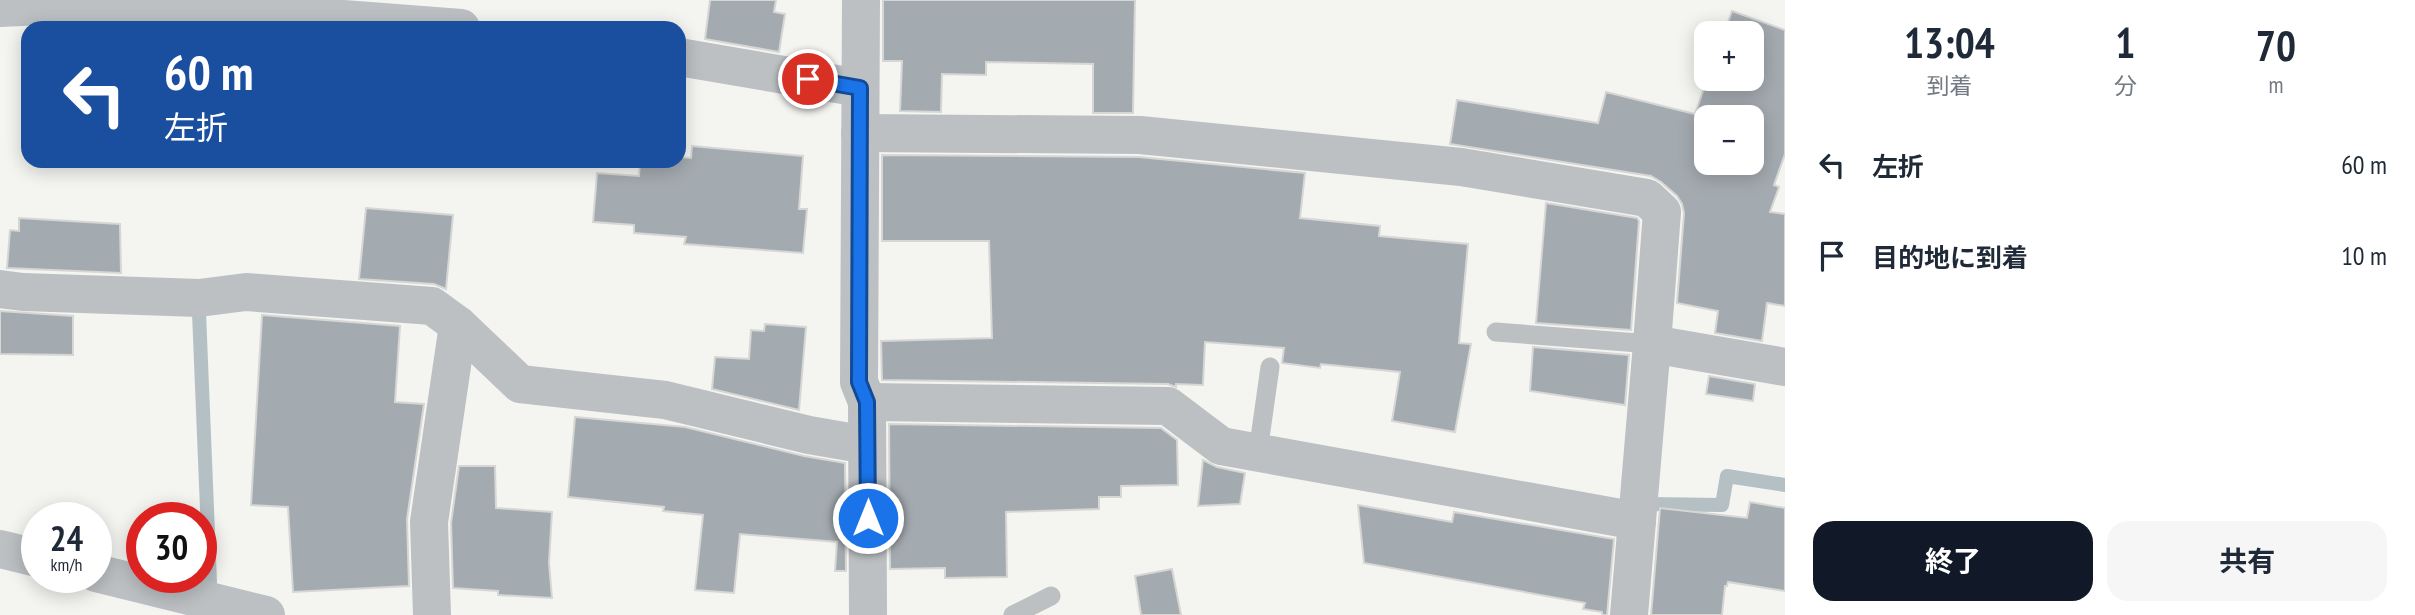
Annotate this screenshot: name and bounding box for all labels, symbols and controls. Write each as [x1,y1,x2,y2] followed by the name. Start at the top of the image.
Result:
[1904,15,1995,70] text: 13:04
[2115,15,2135,70] text: 1
[2256,18,2296,73] text: 70
[1694,21,1764,175] map controls
[1694,21,1764,91] button: +
[164,40,253,104] text: 60 m
[49,49,140,140] icon: left
[778,49,838,109] pin
[789,60,827,98] icon: arrive
[2268,70,2283,99] text: m
[1926,71,1972,100] text: 到着
[2114,71,2137,100] text: 分
[1694,105,1764,175] button: −
[164,106,228,148] text: 左折
[1813,146,1851,184] icon: left
[2341,148,2387,181] text: 60 m
[1872,150,1924,183] text: 左折
[1813,237,1851,275] icon: arrive
[2341,239,2387,272] text: 10 m
[1872,241,2028,274] text: 目的地に到着
[831,481,905,555] position arrow
[126,502,217,593] speed limit sign: 30
[50,515,83,561] text: 24
[1813,521,2093,601] button: 終了
[2107,521,2387,601] button: 共有
[51,553,82,576] text: km/h

